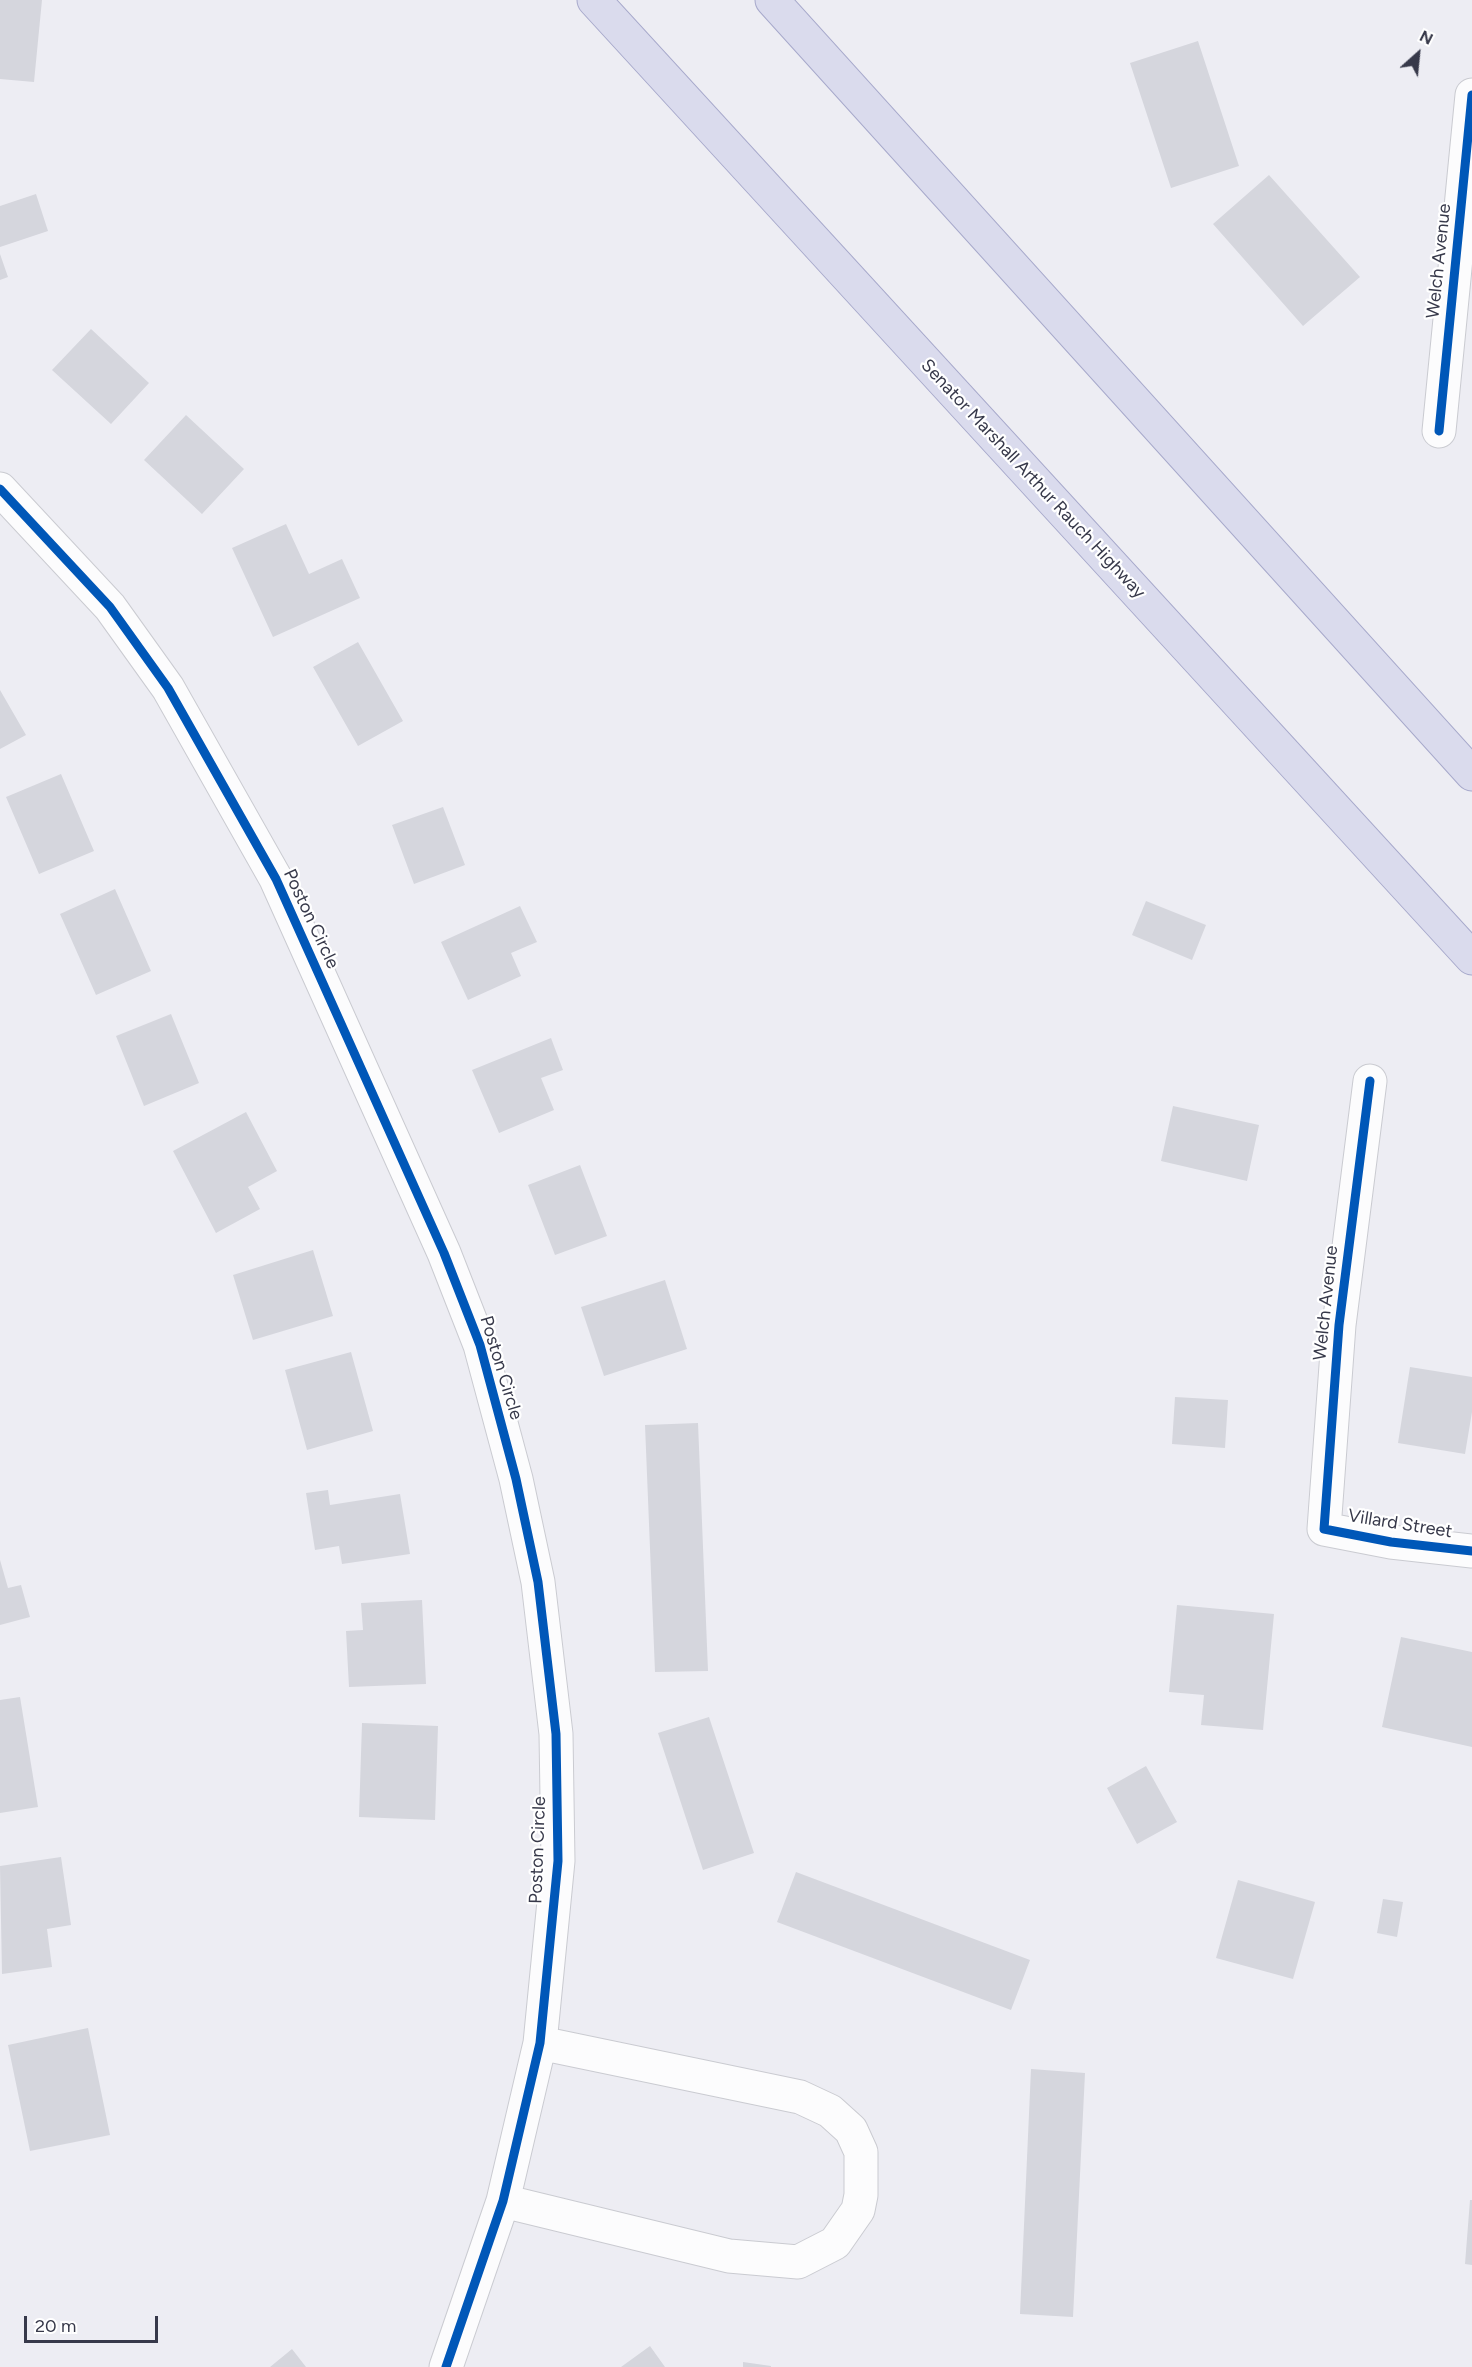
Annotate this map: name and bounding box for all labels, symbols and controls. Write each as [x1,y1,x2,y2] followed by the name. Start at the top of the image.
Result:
[1388,24,1448,84] north arrow
[1417,26,1436,49] text: N
[1422,202,1456,320] street label: Welch Avenue
[916,355,1150,603] street label: Senator Marshall Arthur Rauch Highway
[278,866,344,972] street label: Poston Circle
[1309,1244,1343,1362] street label: Welch Avenue
[475,1313,527,1423] street label: Poston Circle
[1346,1505,1454,1543] street label: Villard Street
[525,1796,551,1904] street label: Poston Circle
[27,2304,160,2342] scale bar
[35,2315,76,2337] text: 20 m

